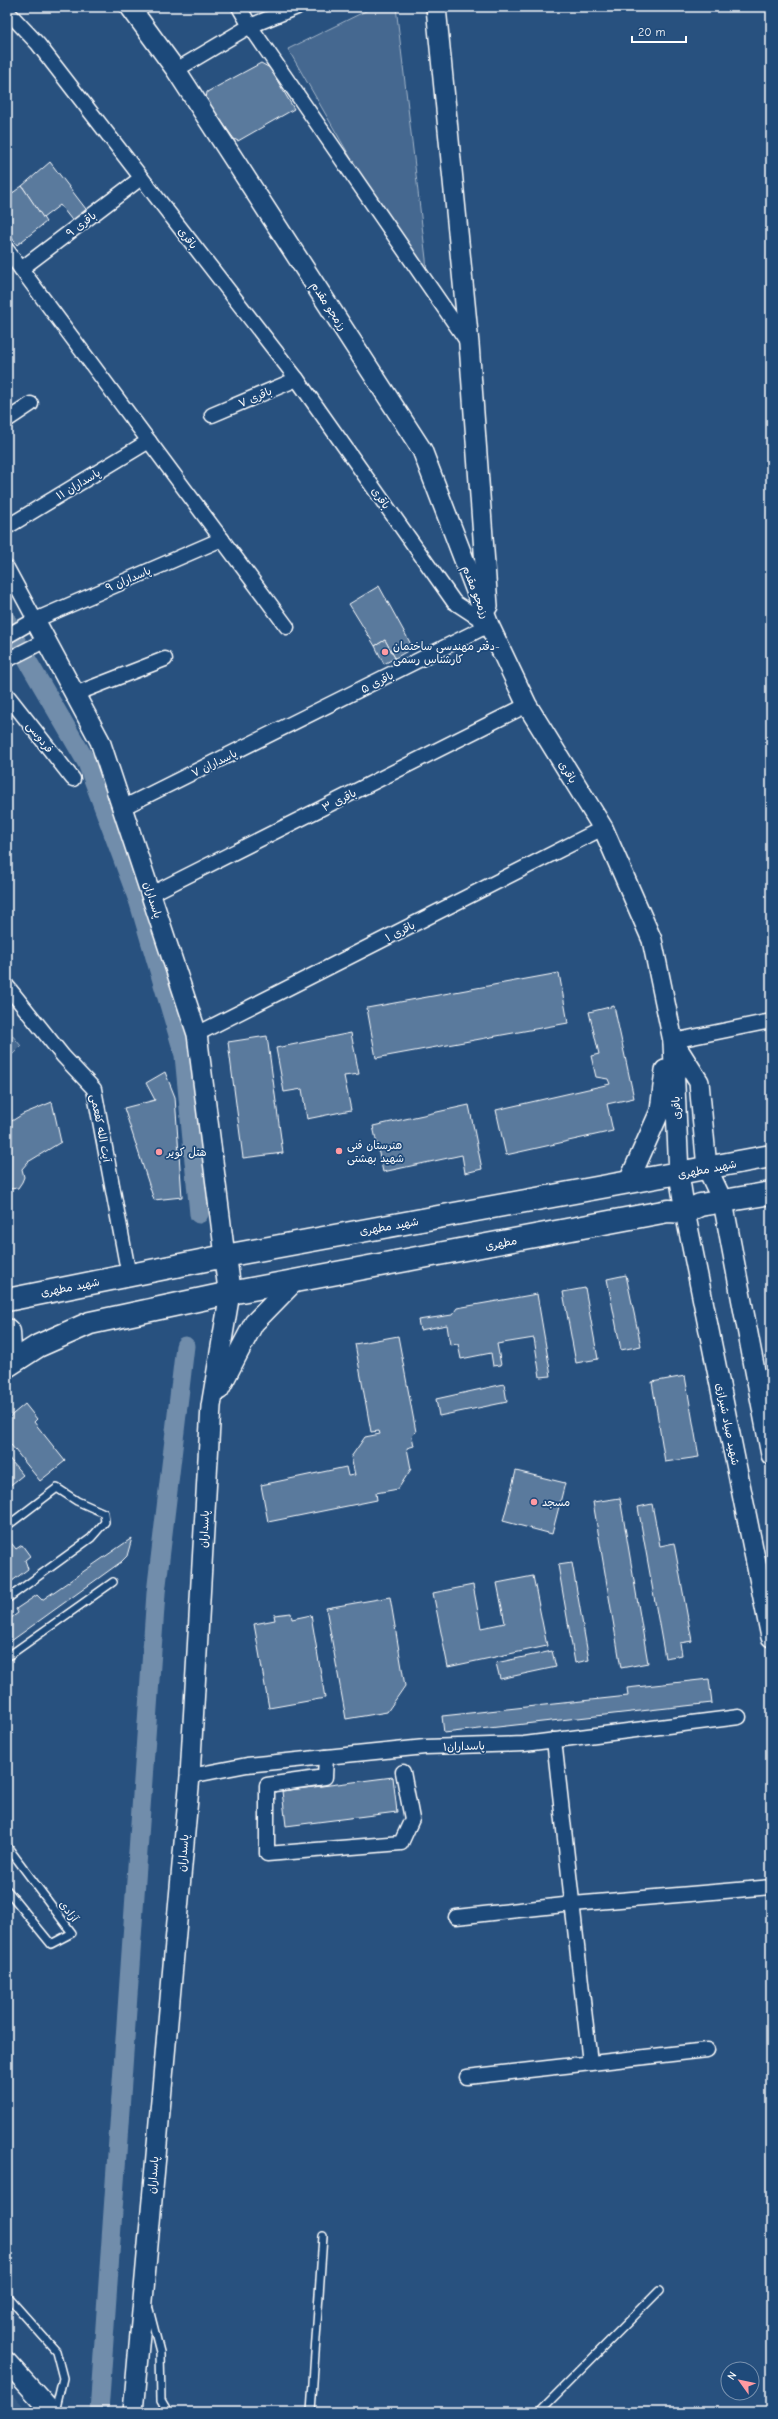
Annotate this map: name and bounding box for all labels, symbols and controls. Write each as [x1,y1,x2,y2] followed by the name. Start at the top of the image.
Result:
[632,18,686,44] scale bar
[638,25,666,39] text: 20 m
[64,209,99,241] street label: باقری ۹
[174,225,200,252] street label: باقری
[306,279,349,334] street label: رزمجو مقدم
[236,385,274,411] street label: باقری ۷
[54,466,103,503] street label: پاسداران ۱۱
[368,485,393,512] street label: باقری
[103,564,153,595] street label: پاسداران ۹
[458,564,492,621] street label: رزمجو مقدم
[393,640,500,667] place label: دفتر مهندسی ساختمان- کارشناس رسمی
[380,647,390,657] marker: دفتر مهندسی ساختمان- کارشناس رسمی
[359,669,396,697] street label: باقری ۵
[23,719,56,756] street label: فردوسی
[189,747,239,780] street label: پاسداران ۷
[555,759,579,786] street label: باقری
[320,786,359,815] street label: باقری ۳
[141,880,165,920] street label: پاسداران
[383,919,418,945] street label: باقری ۱
[87,1093,114,1165] street label: آیت الله کفعمی
[669,1096,685,1120] street label: باقری
[347,1139,404,1166] place label: هنرستان فنی شهید بهشتی
[166,1146,207,1160] place label: هتل کویر
[334,1146,344,1156] marker: هنرستان فنی شهید بهشتی
[154,1147,164,1157] marker: هتل کویر
[677,1157,738,1182] street label: شهید مطهری
[359,1215,420,1238] street label: شهید مطهری
[484,1234,518,1253] street label: مطهری
[40,1275,101,1300] street label: شهید مطهری
[713,1382,742,1466] street label: شهید صیاد شیرازی
[542,1496,570,1509] place label: مسجد
[529,1497,539,1507] marker: مسجد
[197,1510,212,1548] street label: پاسداران
[443,1739,485,1754] street label: پاسداران۱
[175,1834,192,1872] street label: پاسداران
[56,1898,82,1926] street label: آزادی
[145,2156,162,2194] street label: پاسداران
[720,2361,760,2401] north arrow
[725,2369,739,2382] text: N

